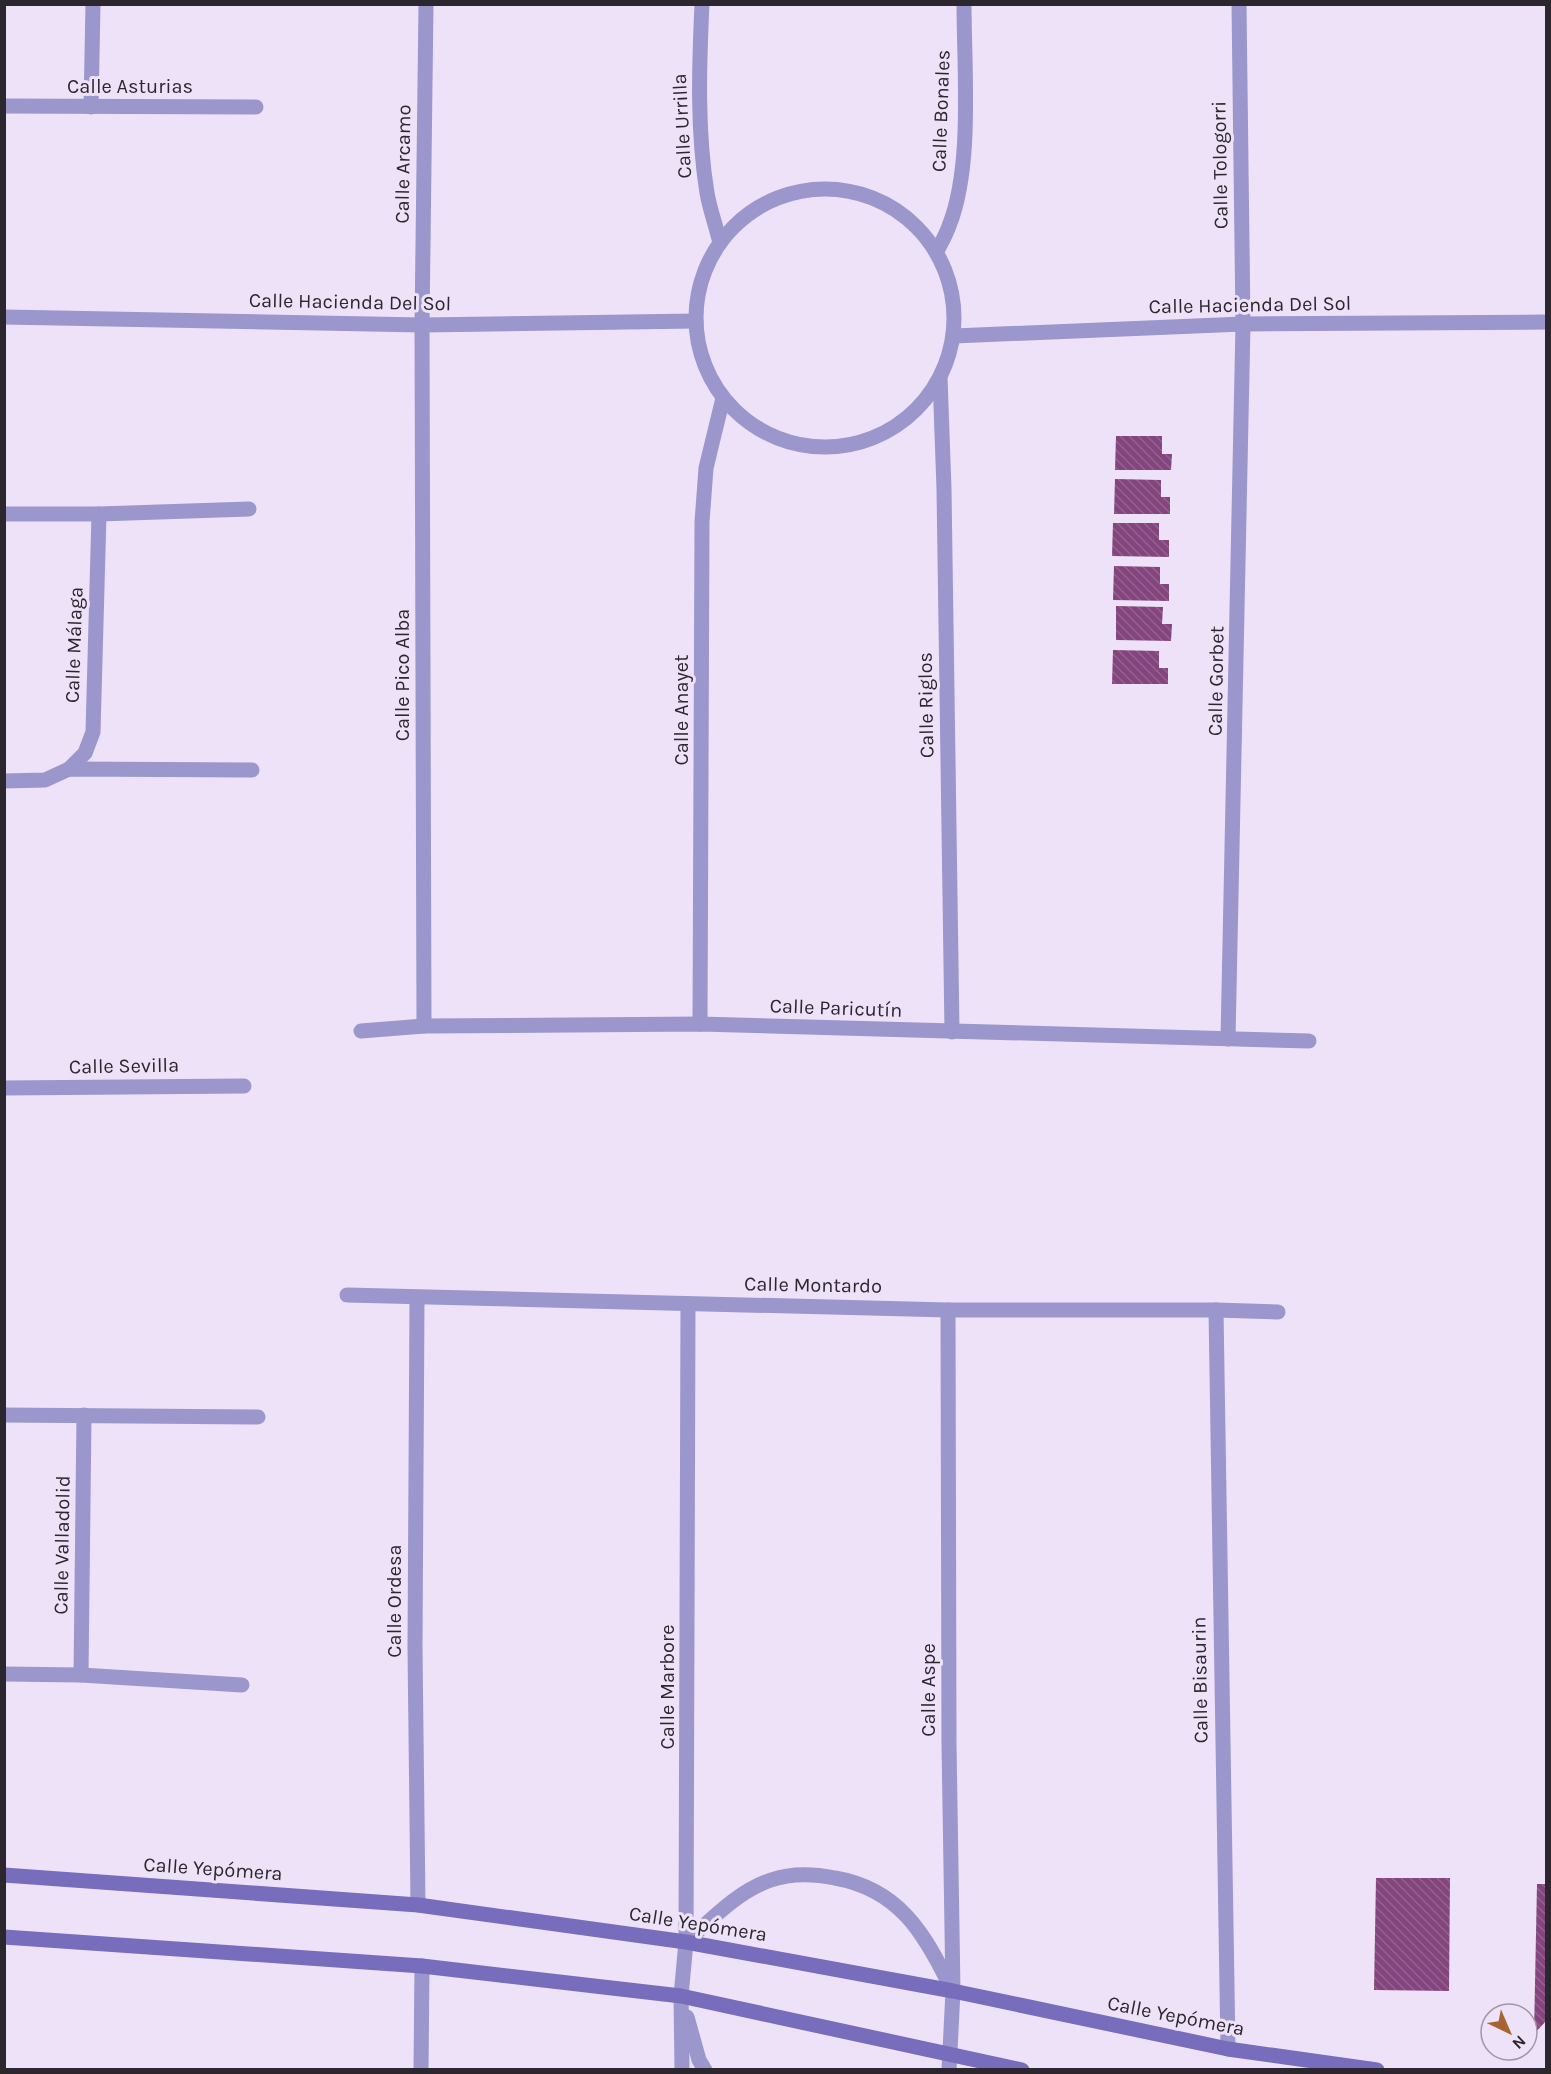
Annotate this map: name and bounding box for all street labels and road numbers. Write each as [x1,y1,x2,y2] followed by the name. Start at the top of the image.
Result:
[927,49,955,173] street label: Calle Bonales
[668,73,696,179] street label: Calle Urrilla
[67,75,193,98] street label: Calle Asturias
[1207,101,1233,229] street label: Calle Tologorri
[390,104,416,224] street label: Calle Arcamo
[249,289,451,315] street label: Calle Hacienda Del Sol
[1149,292,1351,318] street label: Calle Hacienda Del Sol
[60,586,88,704] street label: Calle Málaga
[391,609,414,741] street label: Calle Pico Alba
[1204,625,1228,736] street label: Calle Gorbet
[914,652,938,758] street label: Calle Riglos
[670,654,693,766] street label: Calle Anayet
[769,994,903,1022] street label: Calle Paricutín
[69,1054,179,1078] street label: Calle Sevilla
[744,1272,882,1298] street label: Calle Montardo
[49,1475,75,1615] street label: Calle Valladolid
[383,1544,406,1658] street label: Calle Ordesa
[1187,1616,1213,1744] street label: Calle Bisaurin
[656,1625,679,1749] street label: Calle Marbore
[917,1643,940,1737] street label: Calle Aspe
[143,1853,283,1885] street label: Calle Yepómera
[627,1902,769,1946] street label: Calle Yepómera
[1105,1991,1247,2041] street label: Calle Yepómera

